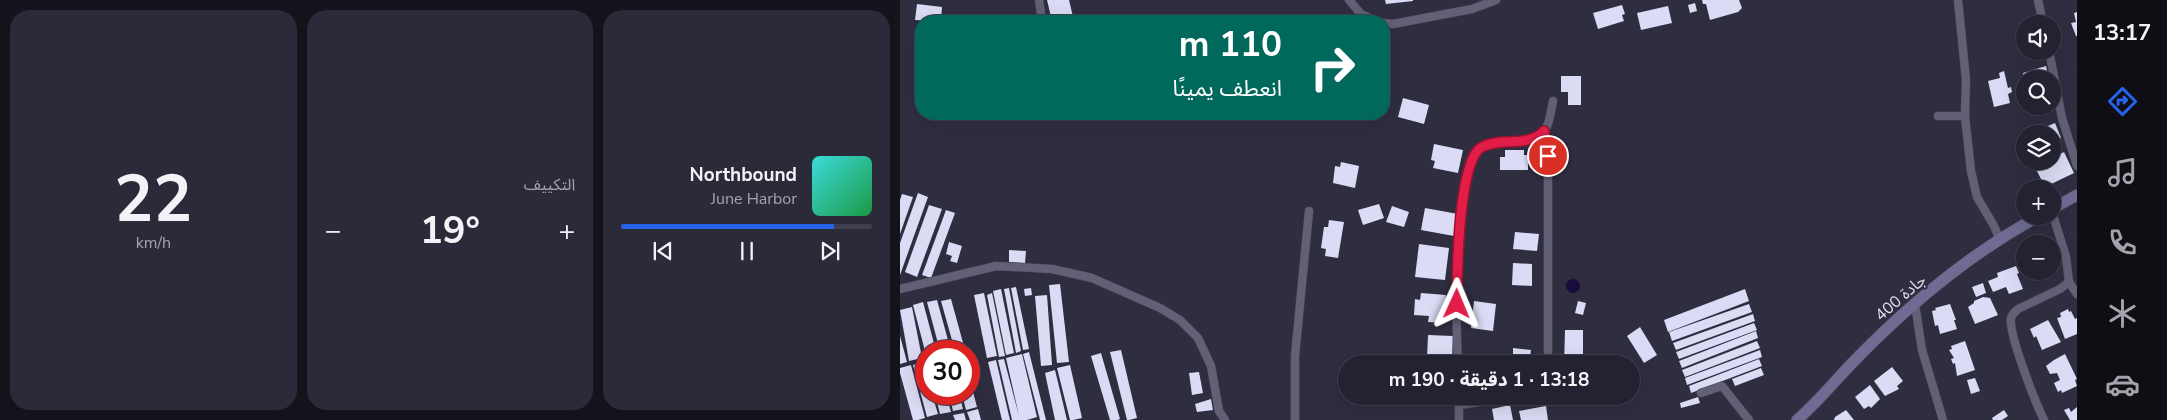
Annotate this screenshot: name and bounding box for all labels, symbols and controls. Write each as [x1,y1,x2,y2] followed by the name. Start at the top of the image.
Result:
[2016,15,2061,280] map controls
[2016,15,2061,60] button: sound
[2093,18,2151,48] text: 13:17
[1179,21,1282,68] text: 110 m
[1300,35,1365,100] icon: right
[2016,70,2061,115] button: search
[1173,74,1282,104] text: انعطف يمينًا
[2105,84,2140,119] icon: directions
[2016,125,2061,170] button: layers
[1527,135,1569,177] pin
[1534,142,1562,170] icon: arrive
[114,155,192,244] text: 22
[2105,155,2140,190] icon: music
[690,162,797,188] text: Northbound
[524,174,575,196] text: التكييف
[2016,180,2061,225] button: +
[711,188,797,210] text: June Harbor
[420,205,480,256] text: 19°
[325,212,341,250] text: −
[559,212,575,250] text: +
[2105,225,2140,260] icon: phone
[136,232,171,254] text: km/h
[2016,235,2061,280] button: −
[649,237,677,265] icon: previous
[733,237,761,265] icon: pause
[816,237,844,265] icon: next
[1870,269,1931,326] street label: جادة 400
[1430,277,1482,329] position arrow
[2105,296,2140,331] icon: climate
[915,340,980,405] speed limit sign: 30
[1389,367,1589,393] text: 13:18 · 1 دقيقة · 190 m
[2105,367,2140,402] icon: car

